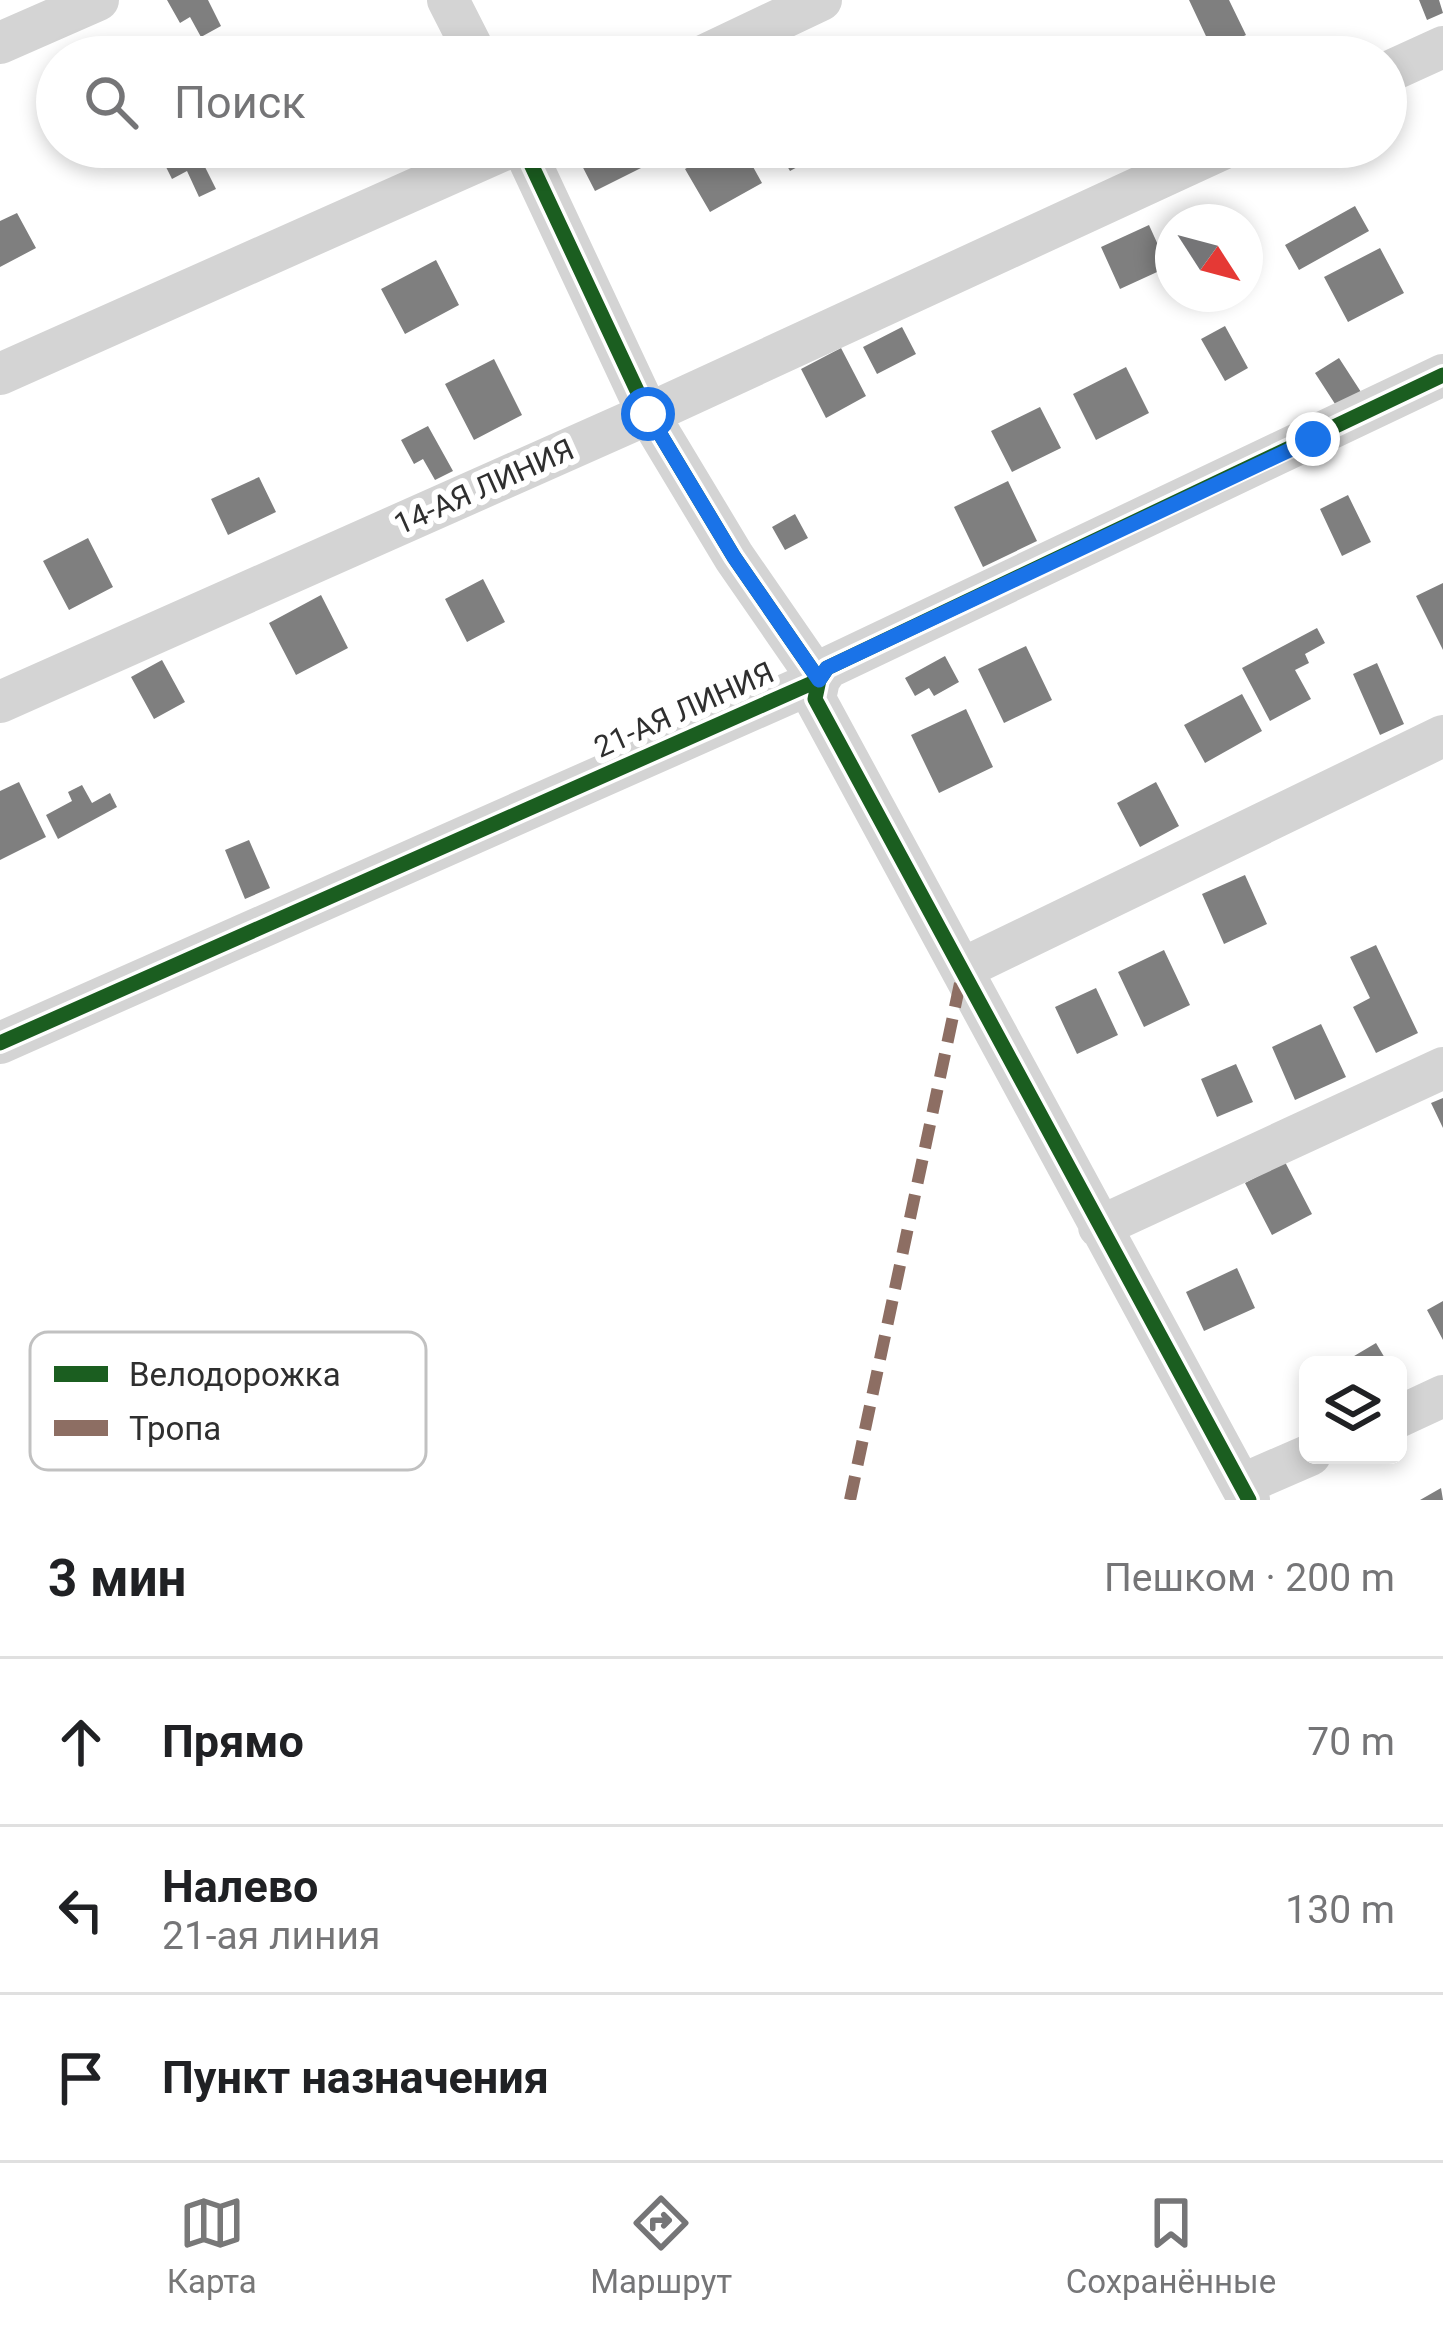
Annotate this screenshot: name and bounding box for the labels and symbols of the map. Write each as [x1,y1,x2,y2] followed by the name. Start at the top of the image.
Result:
[1155,204,1263,312] north arrow
[621,387,675,441] route start
[1286,412,1340,466] route end
[389,431,579,542] street label: 14-АЯ ЛИНИЯ
[589,654,779,765] street label: 21-АЯ ЛИНИЯ
[30,1332,426,1470] legend
[129,1355,341,1394] text: Велодорожка
[129,1409,221,1448] text: Тропа

